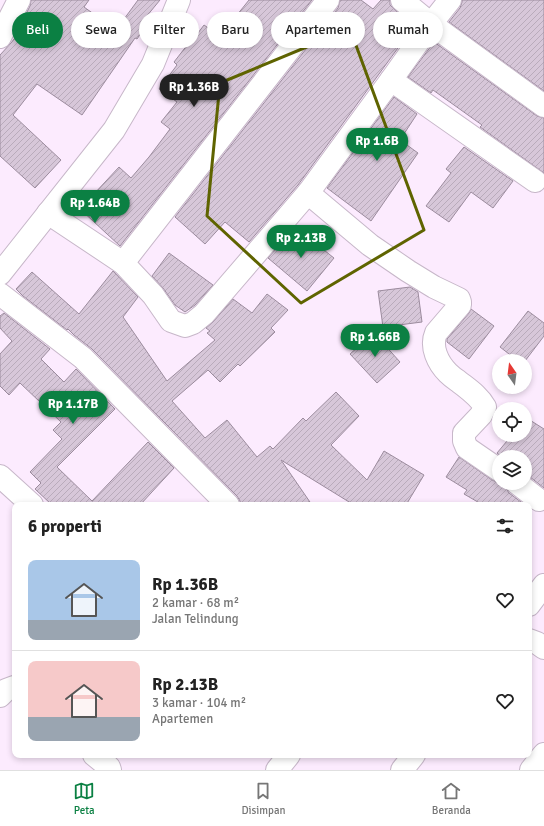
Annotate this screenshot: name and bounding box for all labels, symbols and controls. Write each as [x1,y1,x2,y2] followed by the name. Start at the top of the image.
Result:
[12,12,63,48] chip: Beli
[71,12,131,48] chip: Sewa
[139,12,199,48] chip: Filter
[207,12,263,48] chip: Baru
[271,12,365,48] chip: Apartemen
[373,12,443,48] chip: Rumah
[153,74,235,108] pin: Rp 1.36B
[169,79,219,95] text: Rp 1.36B
[340,128,414,162] pin: Rp 1.6B
[355,133,399,149] text: Rp 1.6B
[54,190,136,224] pin: Rp 1.64B
[70,195,120,211] text: Rp 1.64B
[260,225,342,259] pin: Rp 2.13B
[276,230,326,246] text: Rp 2.13B
[334,324,416,358] pin: Rp 1.66B
[350,329,400,345] text: Rp 1.66B
[492,354,532,394] north arrow
[492,354,532,490] map controls
[32,391,114,425] pin: Rp 1.17B
[48,396,98,412] text: Rp 1.17B
[492,402,532,442] button: locate
[492,450,532,490] button: layers
[494,515,516,537] icon: filters
[28,516,102,537] text: 6 properti
[152,574,218,595] text: Rp 1.36B
[60,576,108,624] icon: home
[494,589,516,611] icon: heart
[152,595,239,611] text: 2 kamar · 68 m²
[152,611,239,627] text: Jalan Telindung
[152,674,218,695] text: Rp 2.13B
[60,677,108,725] icon: home
[494,690,516,712] icon: heart
[152,695,246,711] text: 3 kamar · 104 m²
[152,711,213,727] text: Apartemen
[73,780,95,817] tab: Peta
[241,780,285,817] tab: Disimpan
[432,780,471,817] tab: Beranda

